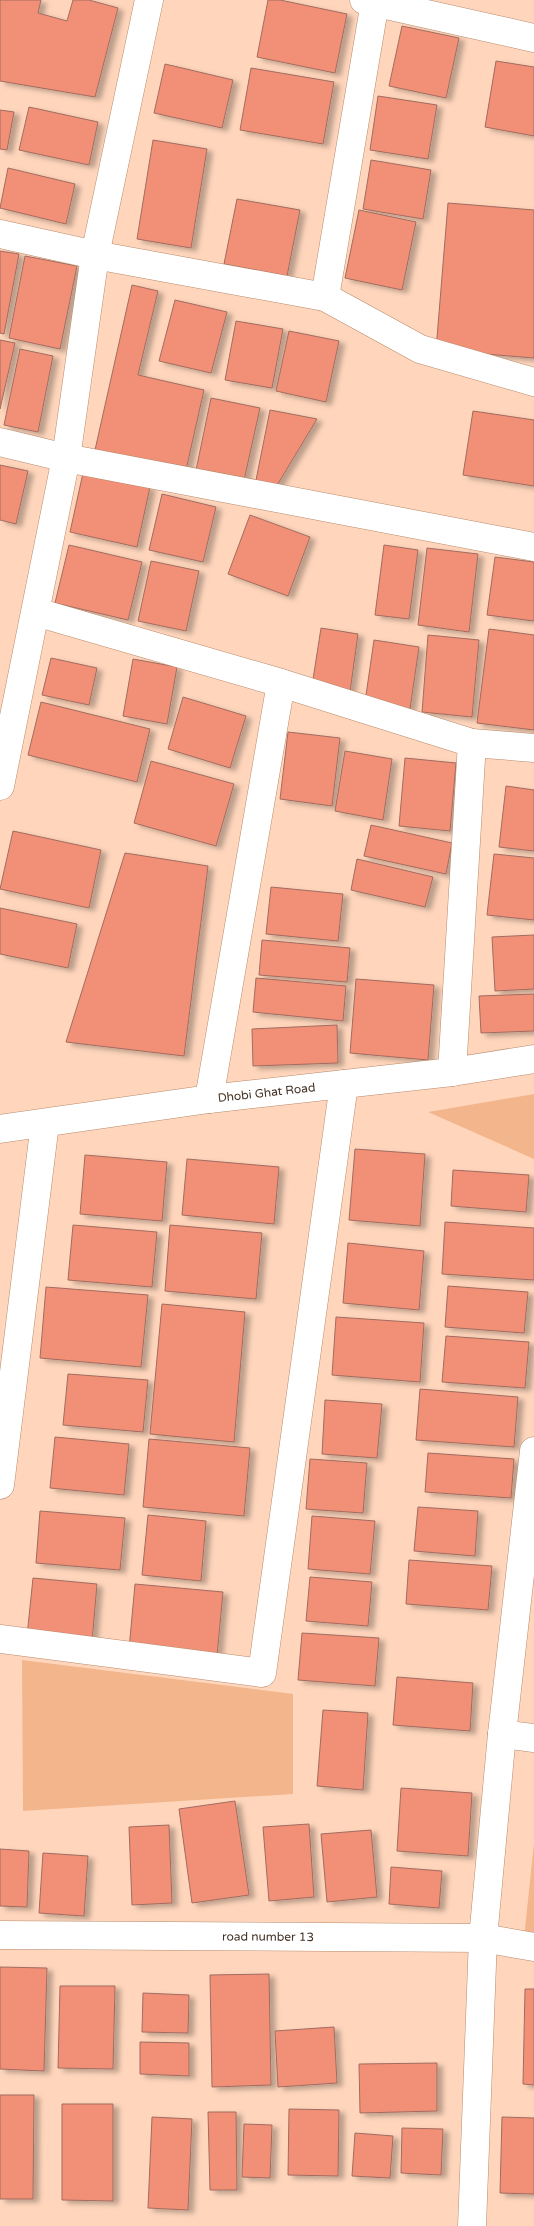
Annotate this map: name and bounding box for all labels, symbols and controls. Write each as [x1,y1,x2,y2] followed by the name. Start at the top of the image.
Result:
[217,1080,316,1105] street label: Dhobi Ghat Road
[222,1929,314,1944] street label: road number 13

